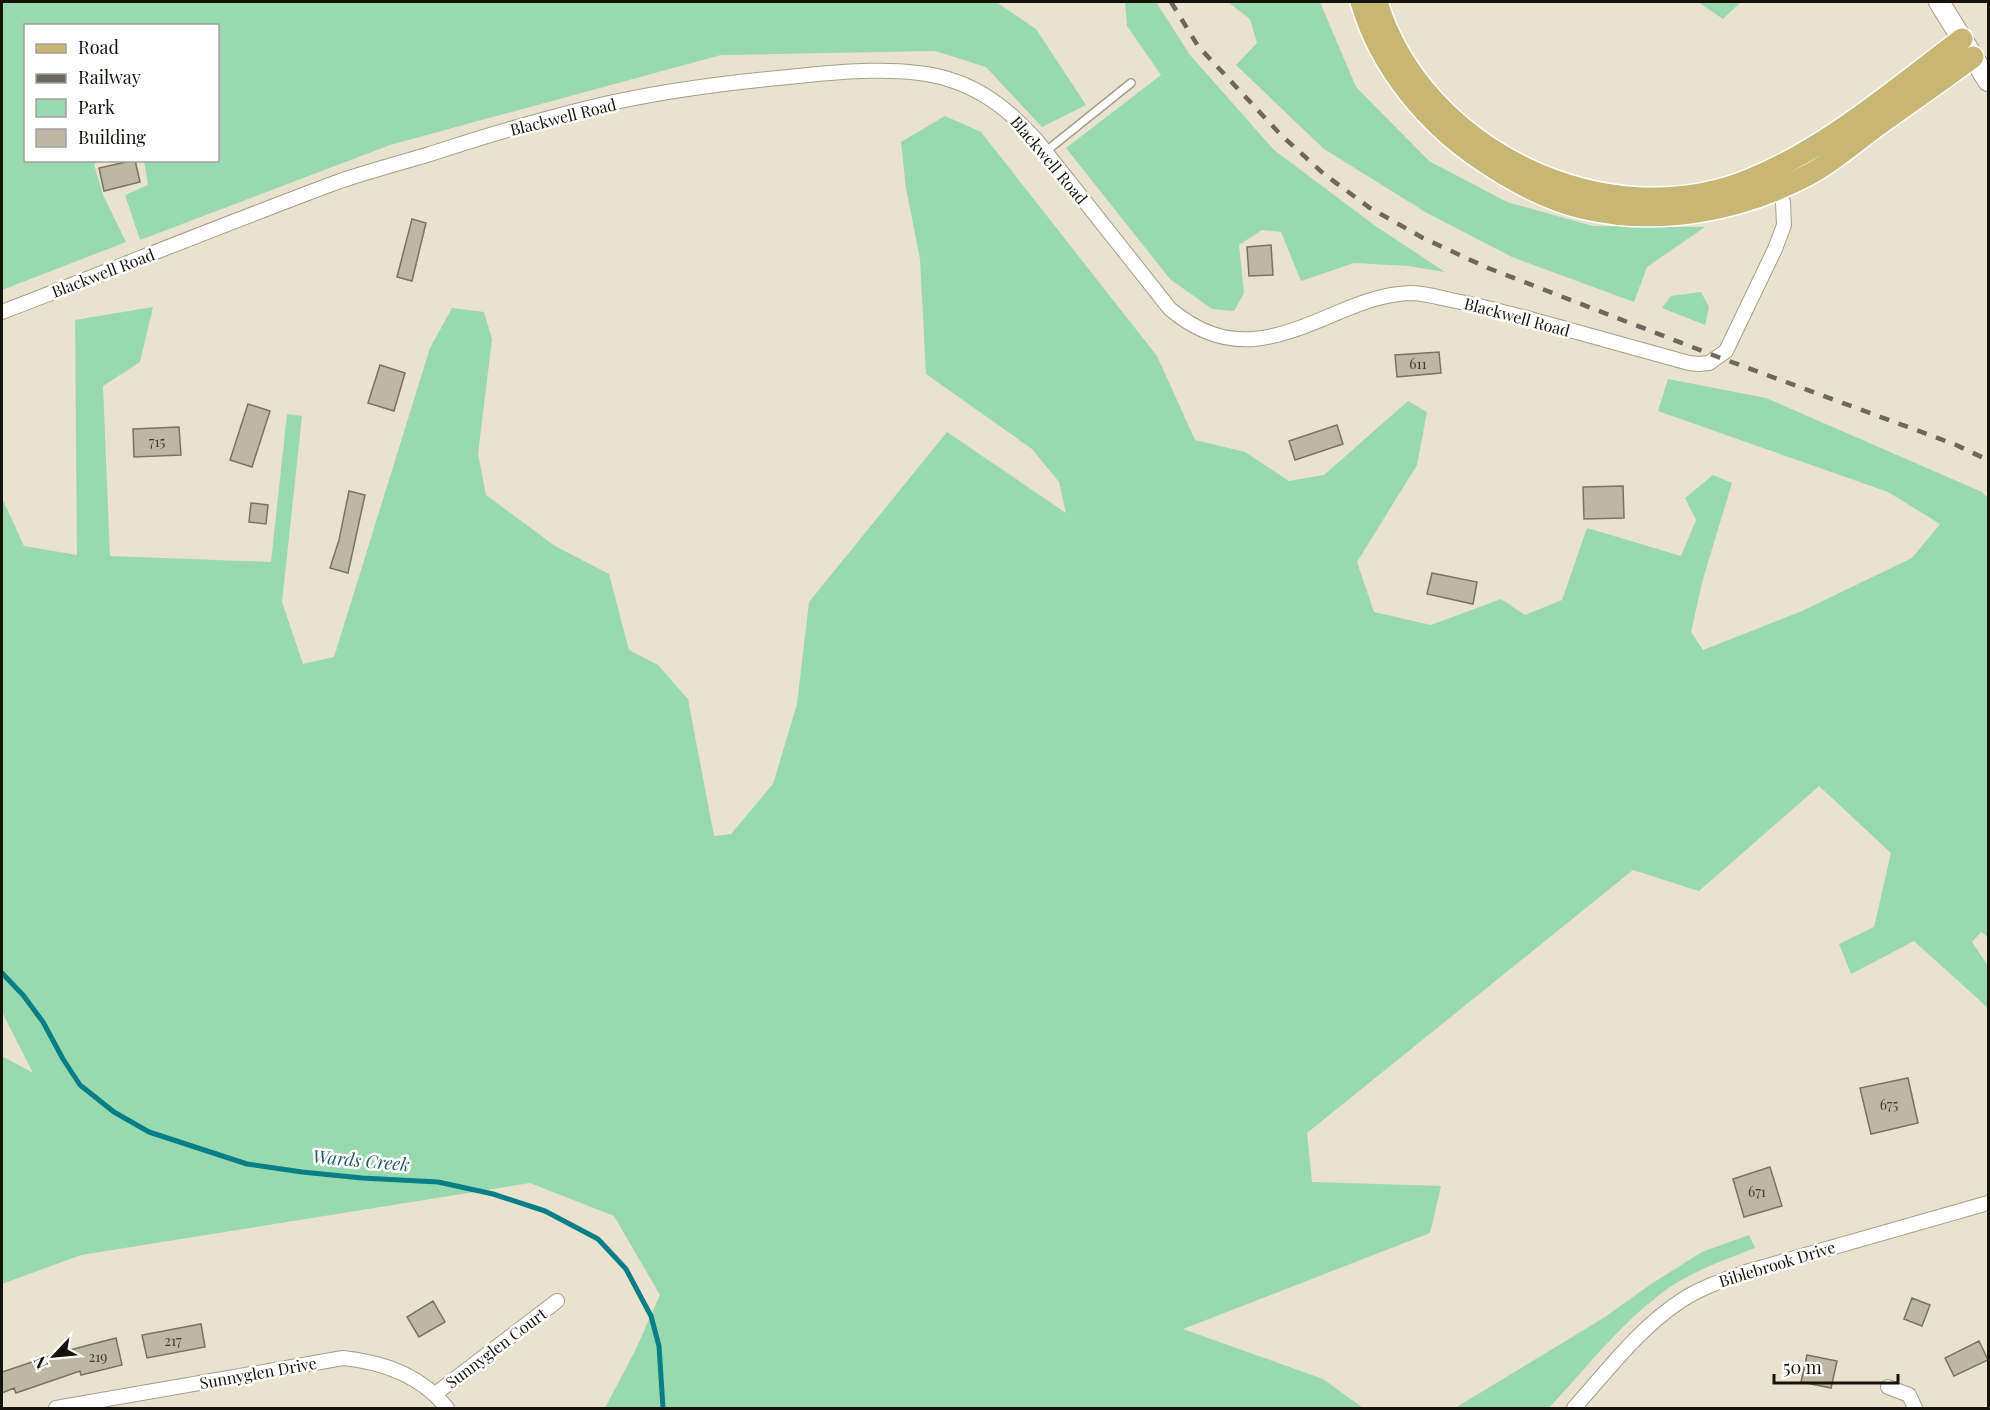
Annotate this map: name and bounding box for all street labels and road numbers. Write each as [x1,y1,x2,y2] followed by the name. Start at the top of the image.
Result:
[508,93,618,140] street label: Blackwell Road
[1006,111,1092,208] street label: Blackwell Road
[48,243,157,302] street label: Blackwell Road
[1462,292,1572,341] street label: Blackwell Road
[1716,1236,1838,1291] street label: Biblebrook Drive
[441,1303,551,1392] street label: Sunnyglen Court
[198,1352,318,1393] street label: Sunnyglen Drive

